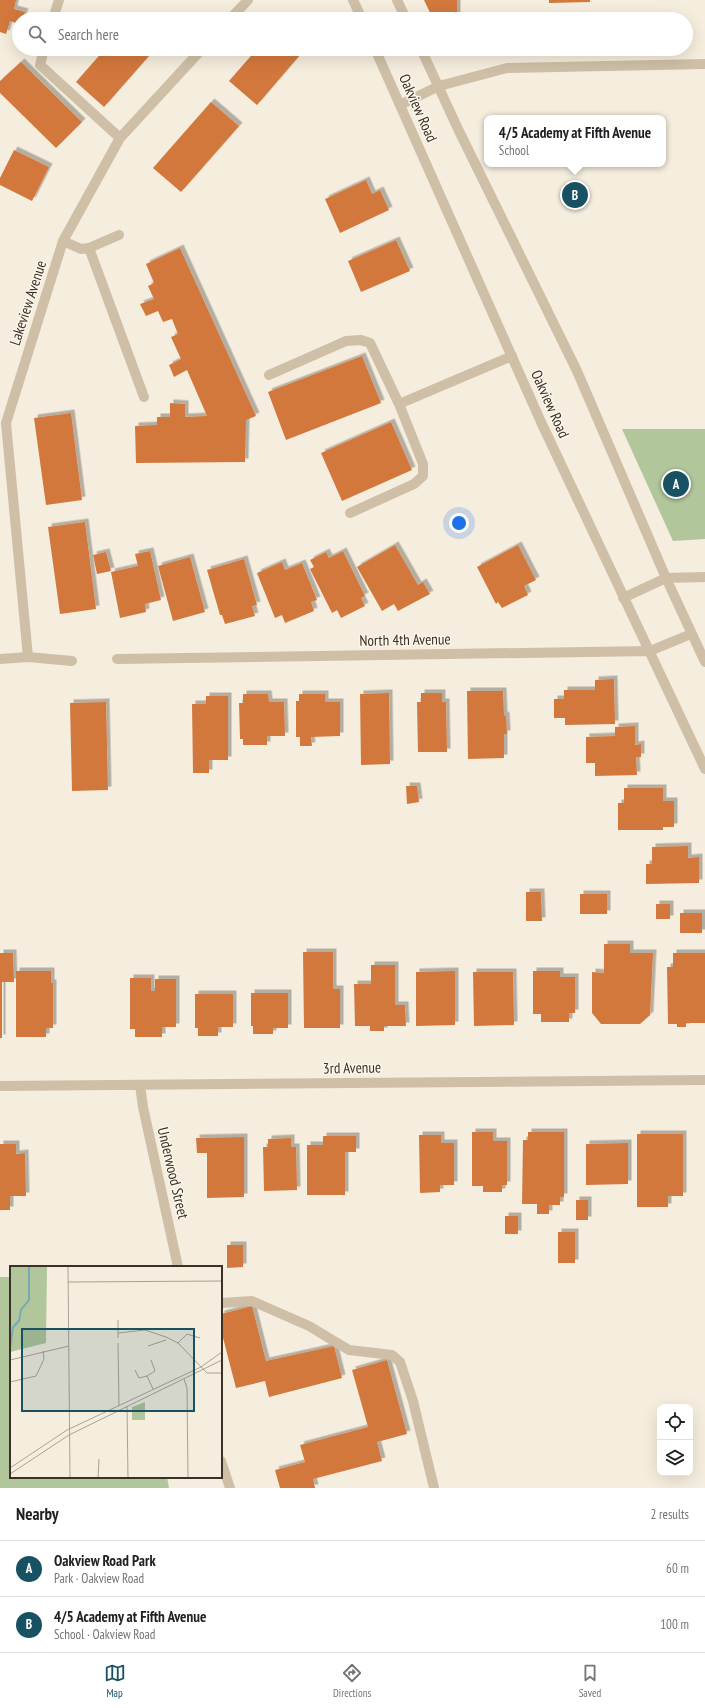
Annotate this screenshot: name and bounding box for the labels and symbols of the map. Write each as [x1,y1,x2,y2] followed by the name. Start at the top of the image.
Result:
[395,71,442,145] street label: Oakview Road
[562,180,588,210] pin: B
[5,258,50,348] street label: Lakeview Avenue
[527,367,574,441] street label: Oakview Road
[663,469,689,499] pin: A
[449,513,469,533] your location
[359,629,451,650] street label: North 4th Avenue
[323,1057,381,1078] street label: 3rd Avenue
[154,1125,193,1221] street label: Underwood Street
[10,1266,222,1478] inset map

